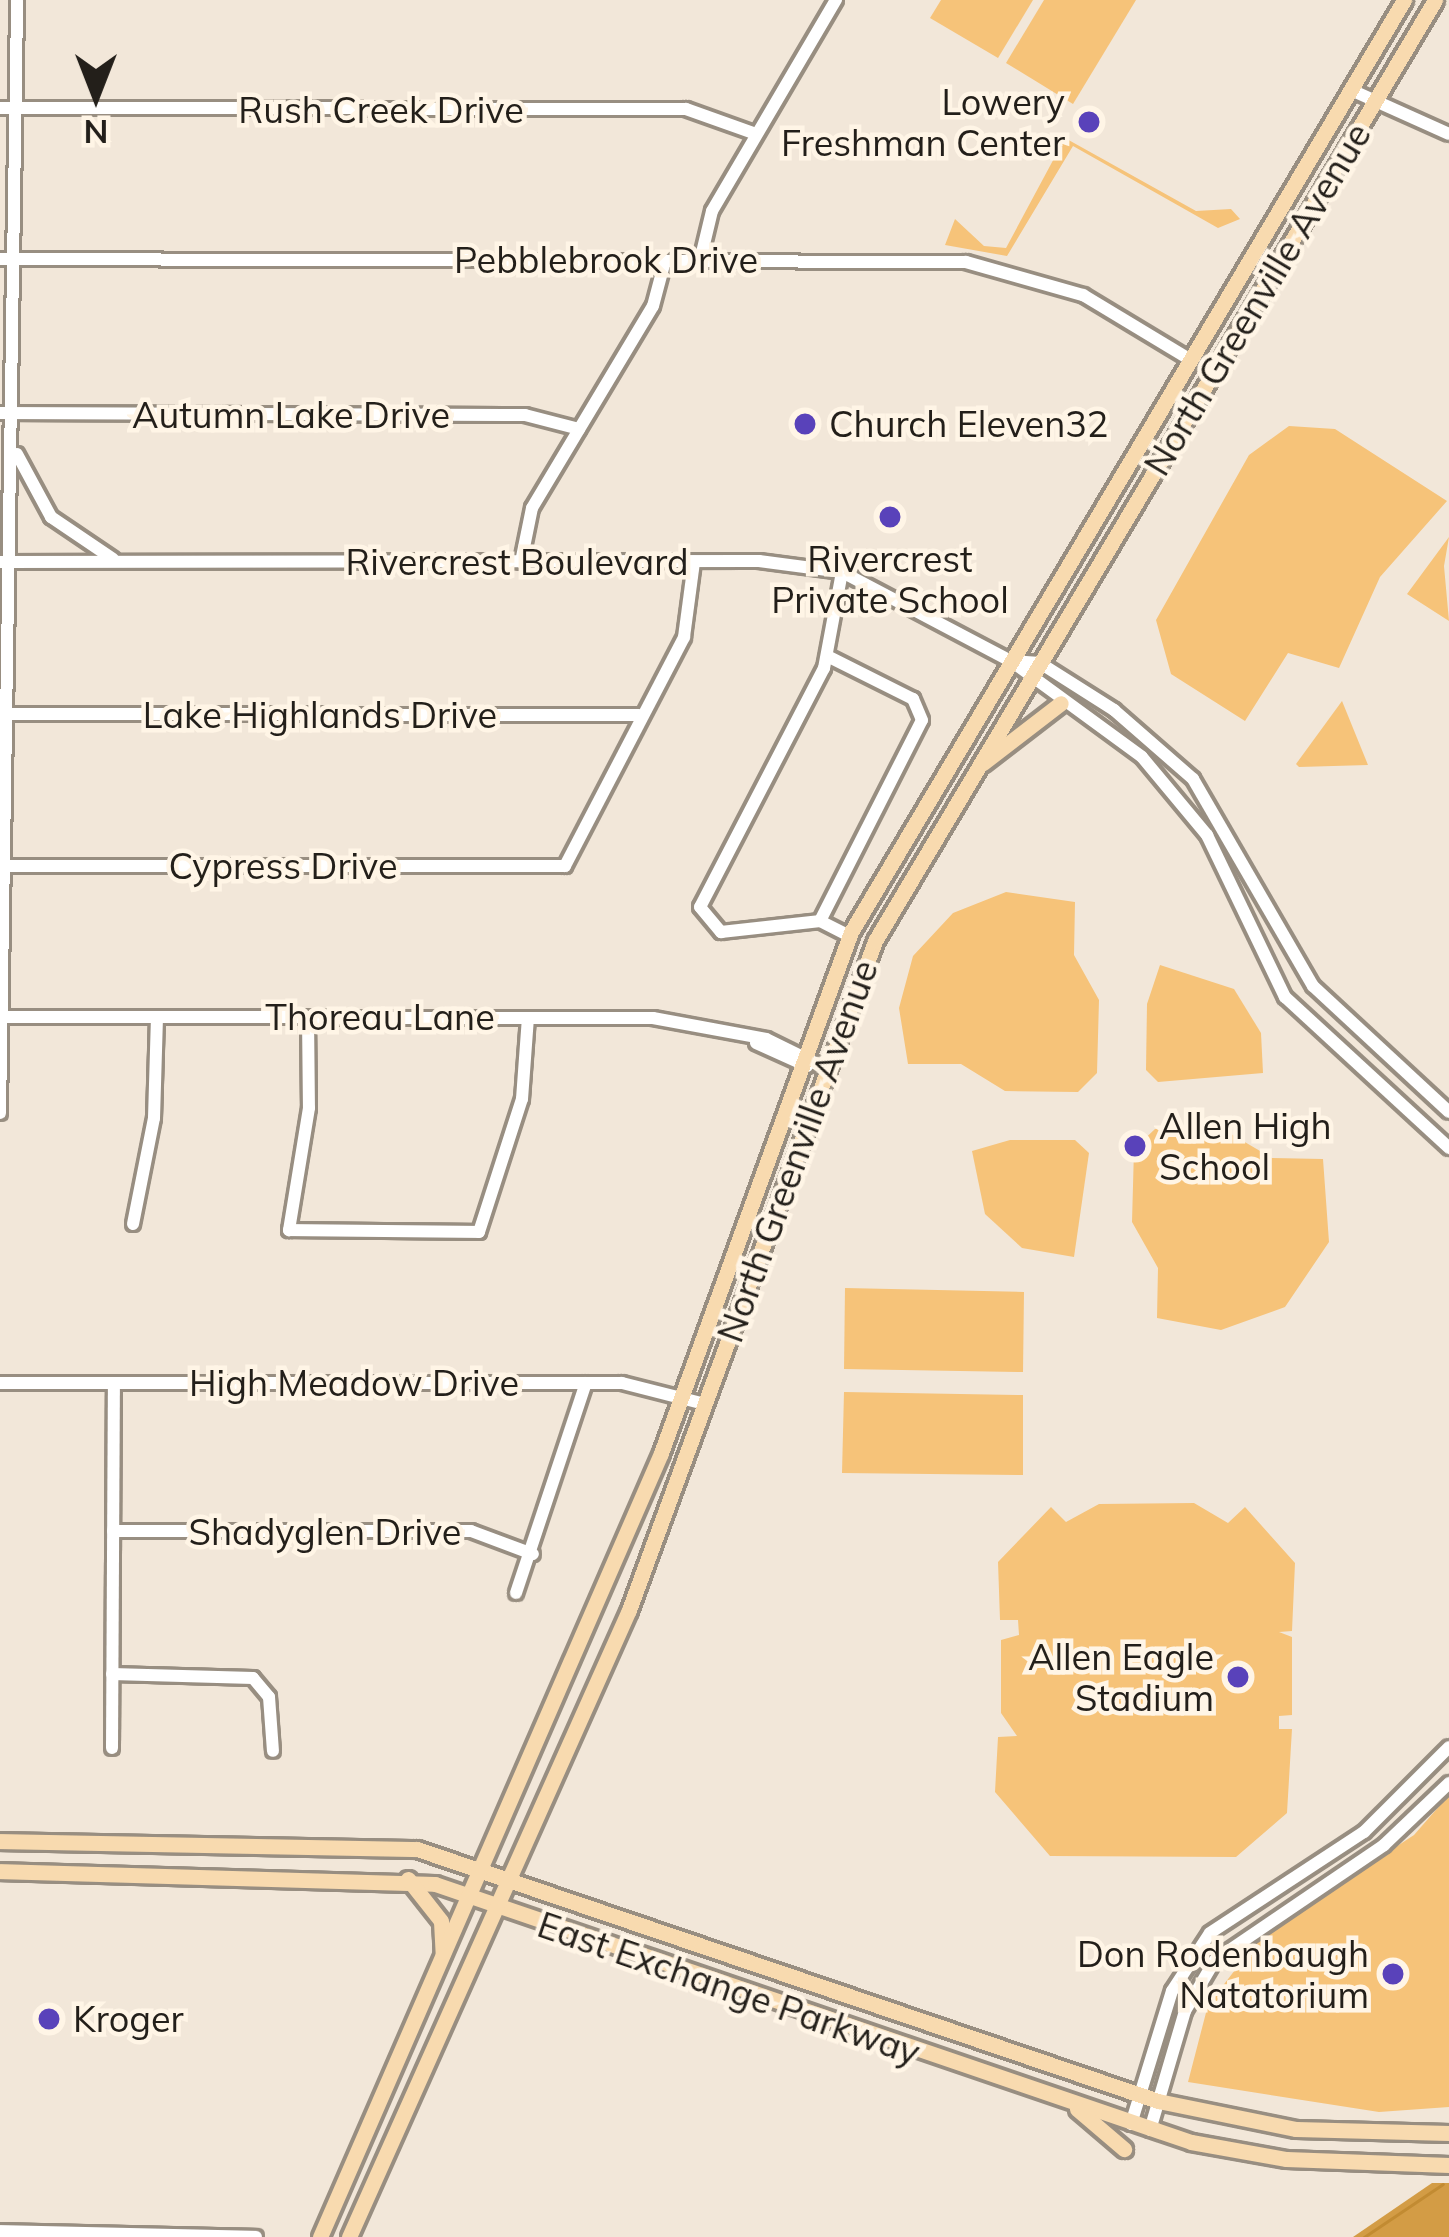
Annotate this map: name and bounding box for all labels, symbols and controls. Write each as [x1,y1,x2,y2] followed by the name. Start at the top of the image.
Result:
[36,36,156,156] north arrow
[781,79,1065,164] place label: Lowery Freshman Center
[238,88,524,132] street label: Rush Creek Drive
[1076,109,1102,135] marker: Lowery Freshman Center
[84,112,108,153] text: N
[1135,115,1379,483] street label: North Greenville Avenue
[454,238,758,282] street label: Pebblebrook Drive
[132,393,450,437] street label: Autumn Lake Drive
[829,402,1108,446] place label: Church Eleven32
[792,411,818,437] marker: Church Eleven32
[877,504,903,530] marker: Rivercrest Private School
[771,536,1009,621] place label: Rivercrest Private School
[345,540,689,584] street label: Rivercrest Boulevard
[143,693,497,737] street label: Lake Highlands Drive
[168,844,398,888] street label: Cypress Drive
[708,954,886,1348] street label: North Greenville Avenue
[265,995,495,1039] street label: Thoreau Lane
[1159,1103,1332,1188] place label: Allen High School
[1122,1133,1148,1159] marker: Allen High School
[189,1361,519,1405] street label: High Meadow Drive
[189,1510,461,1554] street label: Shadyglen Drive
[1028,1634,1214,1719] place label: Allen Eagle Stadium
[1225,1664,1251,1690] marker: Allen Eagle Stadium
[532,1902,926,2074] street label: East Exchange Parkway
[1077,1931,1369,2016] place label: Don Rodenbaugh Natatorium
[1380,1961,1406,1987] marker: Don Rodenbaugh Natatorium
[73,1997,184,2041] place label: Kroger
[36,2006,62,2032] marker: Kroger

